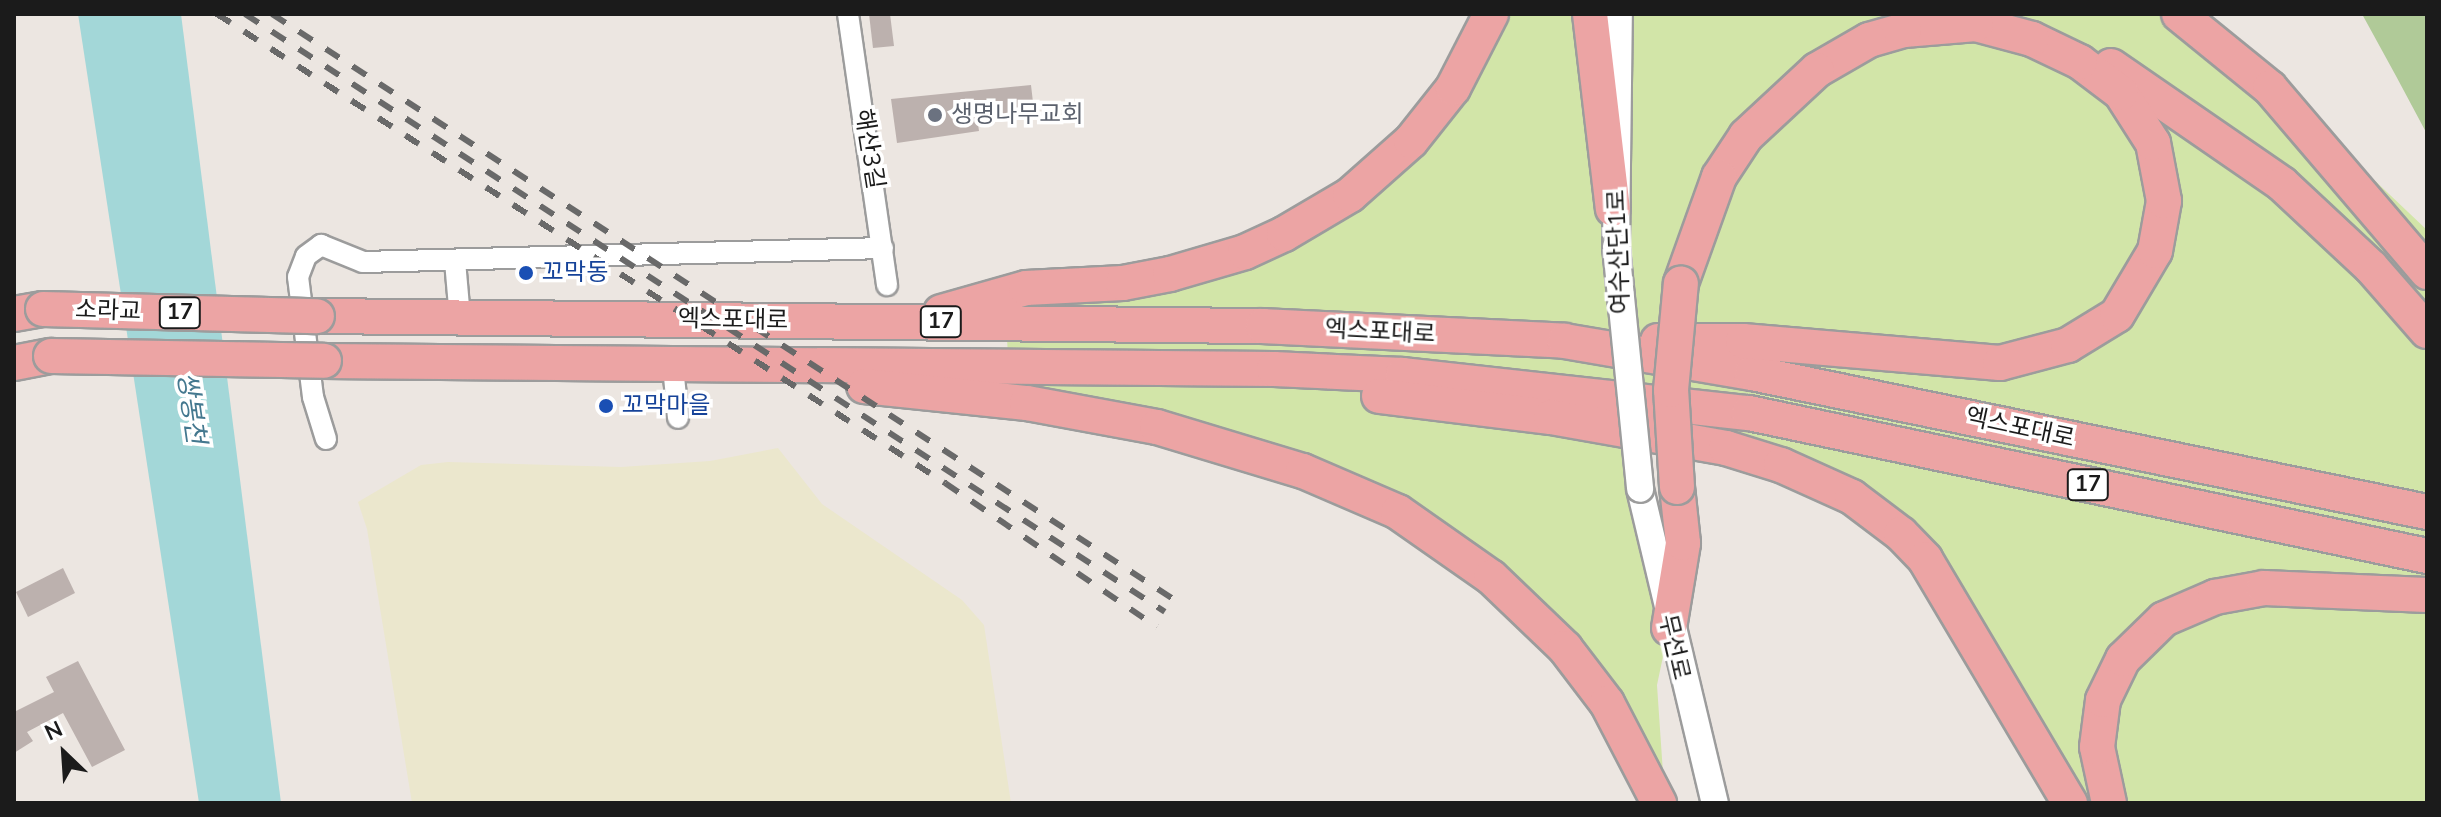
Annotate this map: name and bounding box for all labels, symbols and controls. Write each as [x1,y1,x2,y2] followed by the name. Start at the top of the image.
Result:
[951,101,1083,129] place label: 생명나무교회
[926,106,944,124] marker: 생명나무교회
[848,107,890,191] street label: 해산3길
[1602,189,1636,315] street label: 여수산단1로
[542,259,608,287] place label: 꼬막동
[517,264,535,282] marker: 꼬막동
[74,295,142,327] street label: 소라교
[158,295,202,331] road number: 17
[919,304,963,340] road number: 17
[678,305,788,335] street label: 엑스포대로
[1324,315,1436,349] street label: 엑스포대로
[171,370,211,446] water label: 쌍봉천
[622,392,710,420] place label: 꼬막마을
[597,397,615,415] marker: 꼬막마을
[1963,402,2077,454] street label: 엑스포대로
[2066,467,2110,503] road number: 17
[1653,611,1695,683] street label: 무선로
[24,713,104,793] north arrow
[40,714,68,748] text: N

